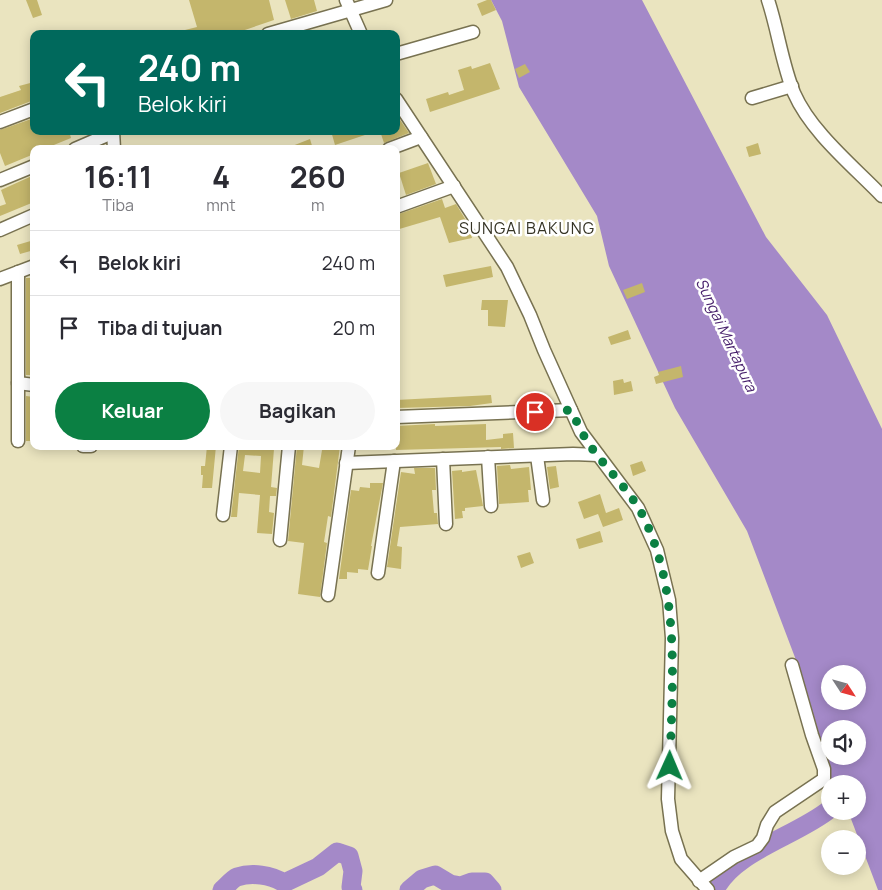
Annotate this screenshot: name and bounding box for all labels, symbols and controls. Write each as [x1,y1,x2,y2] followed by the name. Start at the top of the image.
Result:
[138,44,241,92] text: 240 m
[55,50,120,115] icon: left
[138,89,227,119] text: Belok kiri
[84,156,152,197] text: 16:11
[212,156,230,197] text: 4
[290,156,346,197] text: 260
[102,194,134,216] text: Tiba
[206,194,236,216] text: mnt
[311,194,325,216] text: m
[459,217,595,239] district label: SUNGAI BAKUNG
[55,249,83,277] icon: left
[98,250,181,276] text: Belok kiri
[322,250,375,276] text: 240 m
[691,275,762,395] water label: Sungai Martapura
[55,314,83,342] icon: arrive
[98,315,222,341] text: Tiba di tujuan
[333,315,375,341] text: 20 m
[55,382,210,440] button: Keluar
[220,382,375,440] button: Bagikan
[514,391,556,433] pin
[521,398,549,426] icon: arrive
[821,665,866,710] north arrow
[821,665,866,875] map controls
[821,720,866,765] button: sound
[643,739,695,791] position arrow
[821,775,866,820] button: +
[821,830,866,875] button: −

